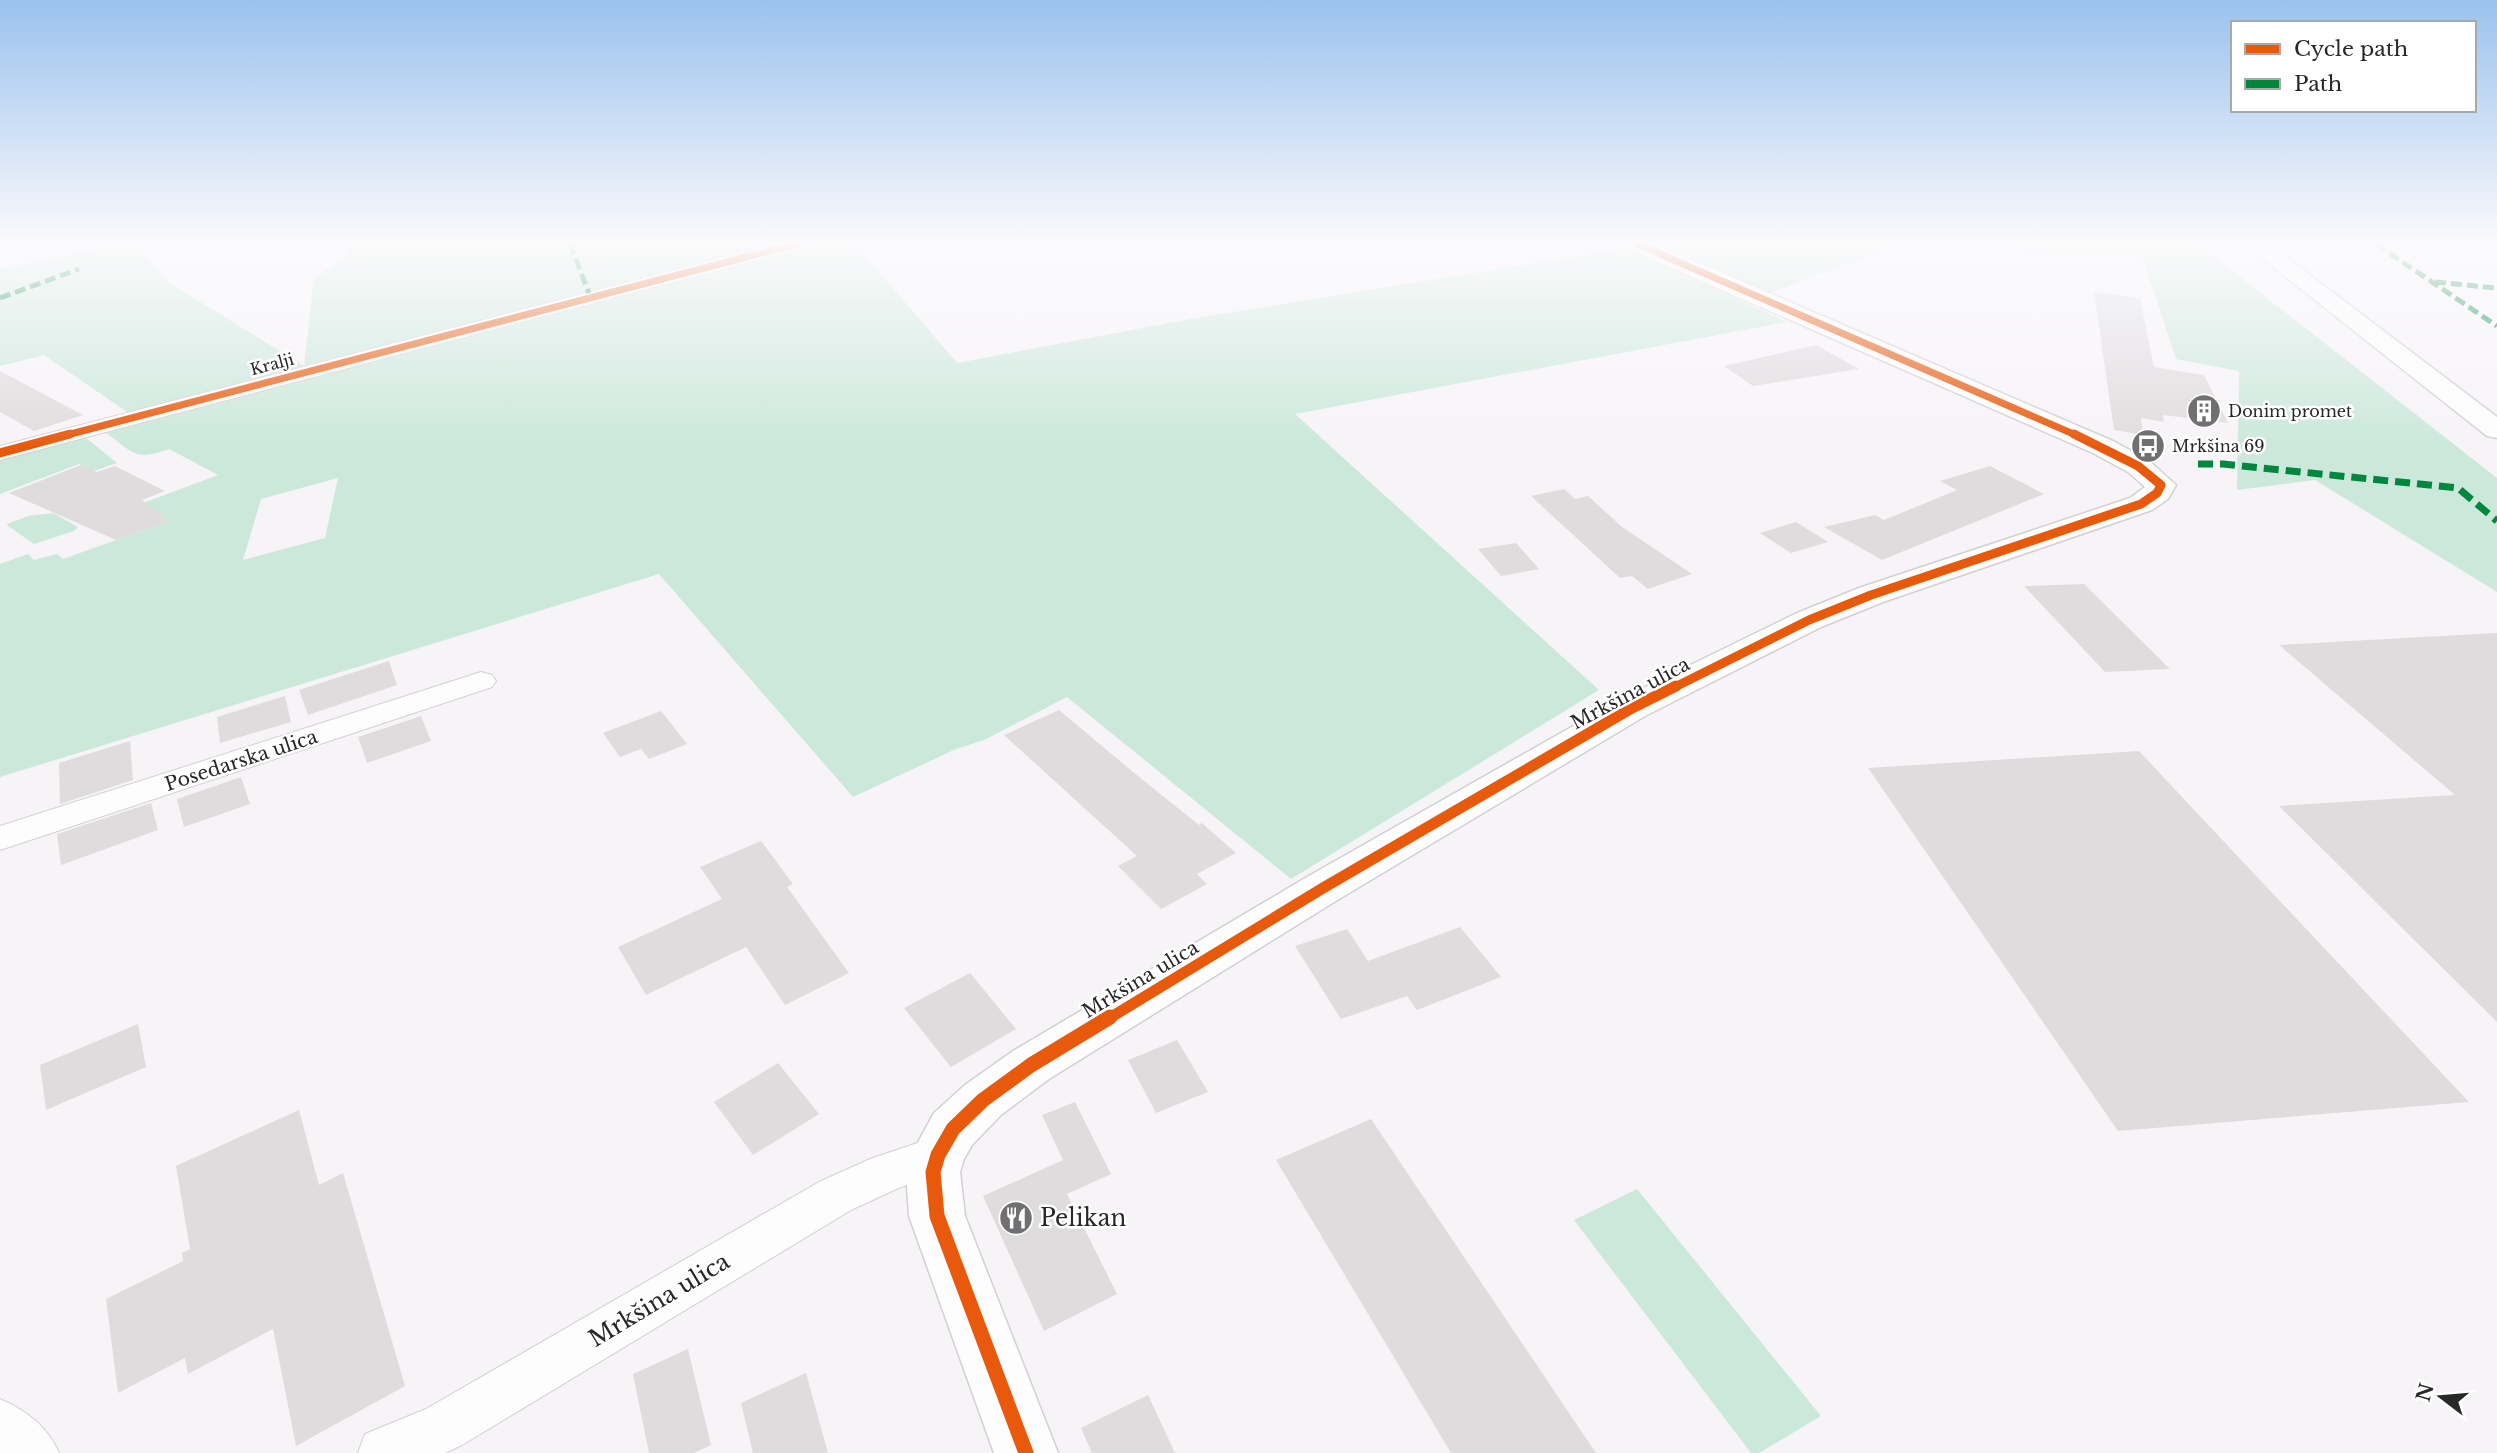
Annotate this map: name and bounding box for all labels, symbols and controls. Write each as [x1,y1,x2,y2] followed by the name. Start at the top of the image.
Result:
[2231,21,2476,112] legend
[2294,36,2408,62] text: Cycle path
[2294,71,2342,97] text: Path
[248,348,297,379] street label: Kralji
[2185,392,2223,430] building icon: Donim promet
[2228,401,2352,421] place label: Donim promet
[2129,427,2167,465] bus stop icon: Mrkšina 69
[2172,436,2265,456] place label: Mrkšina 69
[1567,652,1694,734] street label: Mrkšina ulica
[162,725,321,796] street label: Posedarska ulica
[1078,935,1203,1023] street label: Mrkšina ulica
[997,1199,1035,1237] restaurant icon: Pelikan
[1040,1204,1127,1232] place label: Pelikan
[584,1247,735,1353] street label: Mrkšina ulica
[2406,1362,2476,1432] north arrow
[2412,1381,2439,1404] text: N

